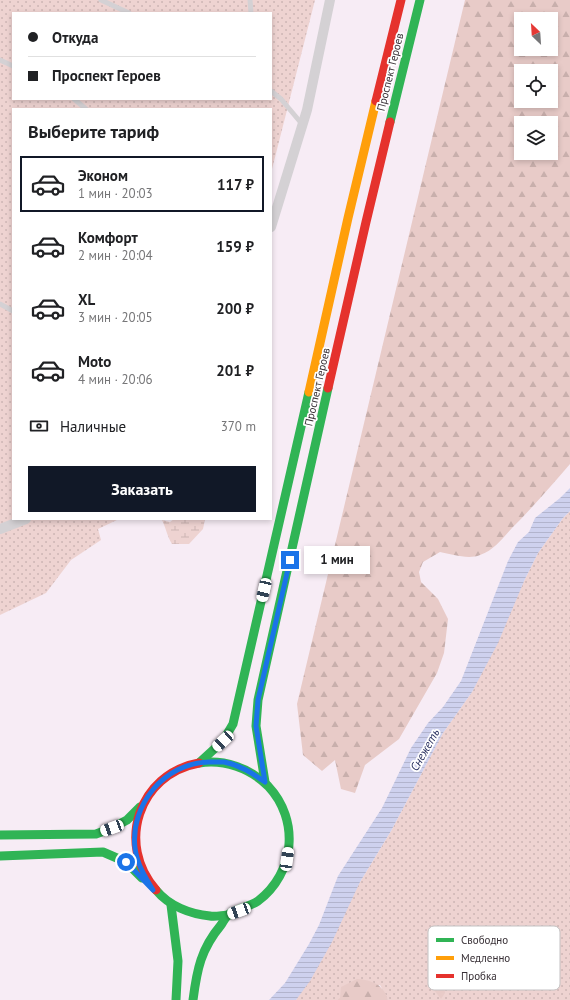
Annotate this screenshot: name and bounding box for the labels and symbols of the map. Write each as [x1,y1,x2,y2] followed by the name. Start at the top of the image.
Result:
[514,12,558,56] north arrow
[374,32,406,112] street label: Проспект Героев
[301,346,333,428] street label: Проспект Героев
[304,546,370,574] callout: 1 мин
[281,551,299,569] route end
[255,577,273,603] car
[406,726,443,774] water label: Снежеть
[210,728,236,754] car
[99,818,125,838] car
[279,846,295,872] car
[117,853,135,871] route start
[226,901,252,921] car
[428,926,560,990] legend
[461,933,508,947] text: Свободно
[461,951,510,965] text: Медленно
[461,969,497,983] text: Пробка

